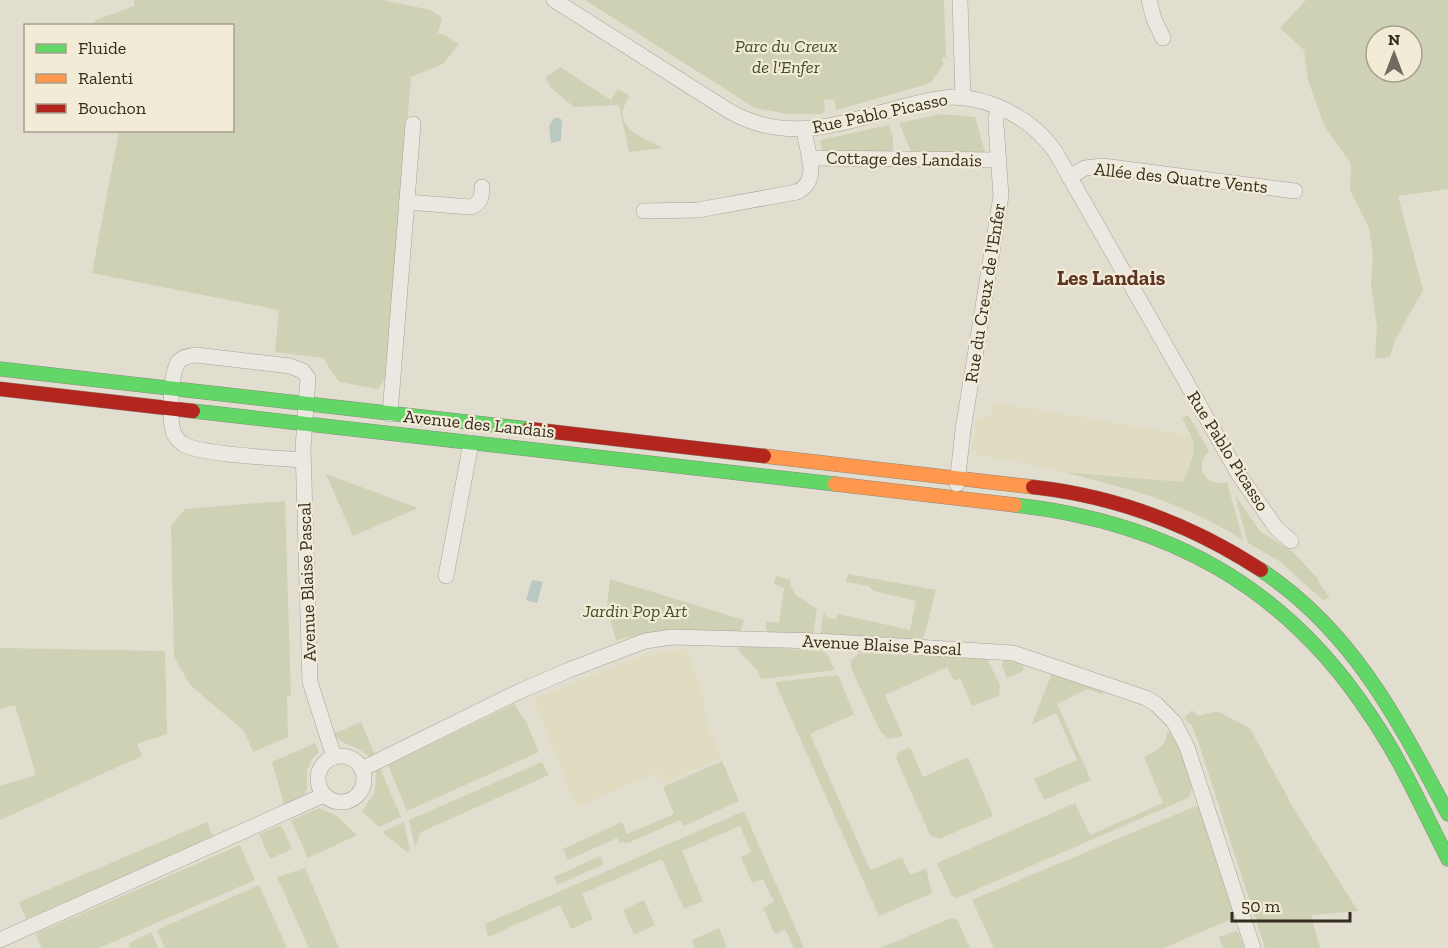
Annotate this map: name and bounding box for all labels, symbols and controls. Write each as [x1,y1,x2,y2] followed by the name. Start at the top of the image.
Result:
[24,24,234,132] legend
[1364,24,1424,84] north arrow
[1388,30,1400,49] text: N
[735,35,838,78] park label: Parc du Creux de l'Enfer
[78,37,126,59] text: Fluide
[78,67,133,89] text: Ralenti
[810,88,950,138] street label: Rue Pablo Picasso
[78,97,147,119] text: Bouchon
[826,147,982,171] street label: Cottage des Landais
[1093,158,1269,198] street label: Allée des Quatre Vents
[960,201,1010,385] street label: Rue du Creux de l'Enfer
[1057,265,1166,290] district label: Les Landais
[1182,387,1274,515] street label: Rue Pablo Picasso
[402,405,556,443] street label: Avenue des Landais
[293,502,321,662] street label: Avenue Blaise Pascal
[582,600,687,622] park label: Jardin Pop Art
[802,630,962,660] street label: Avenue Blaise Pascal
[1232,885,1350,923] scale bar
[1241,895,1281,917] text: 50 m

